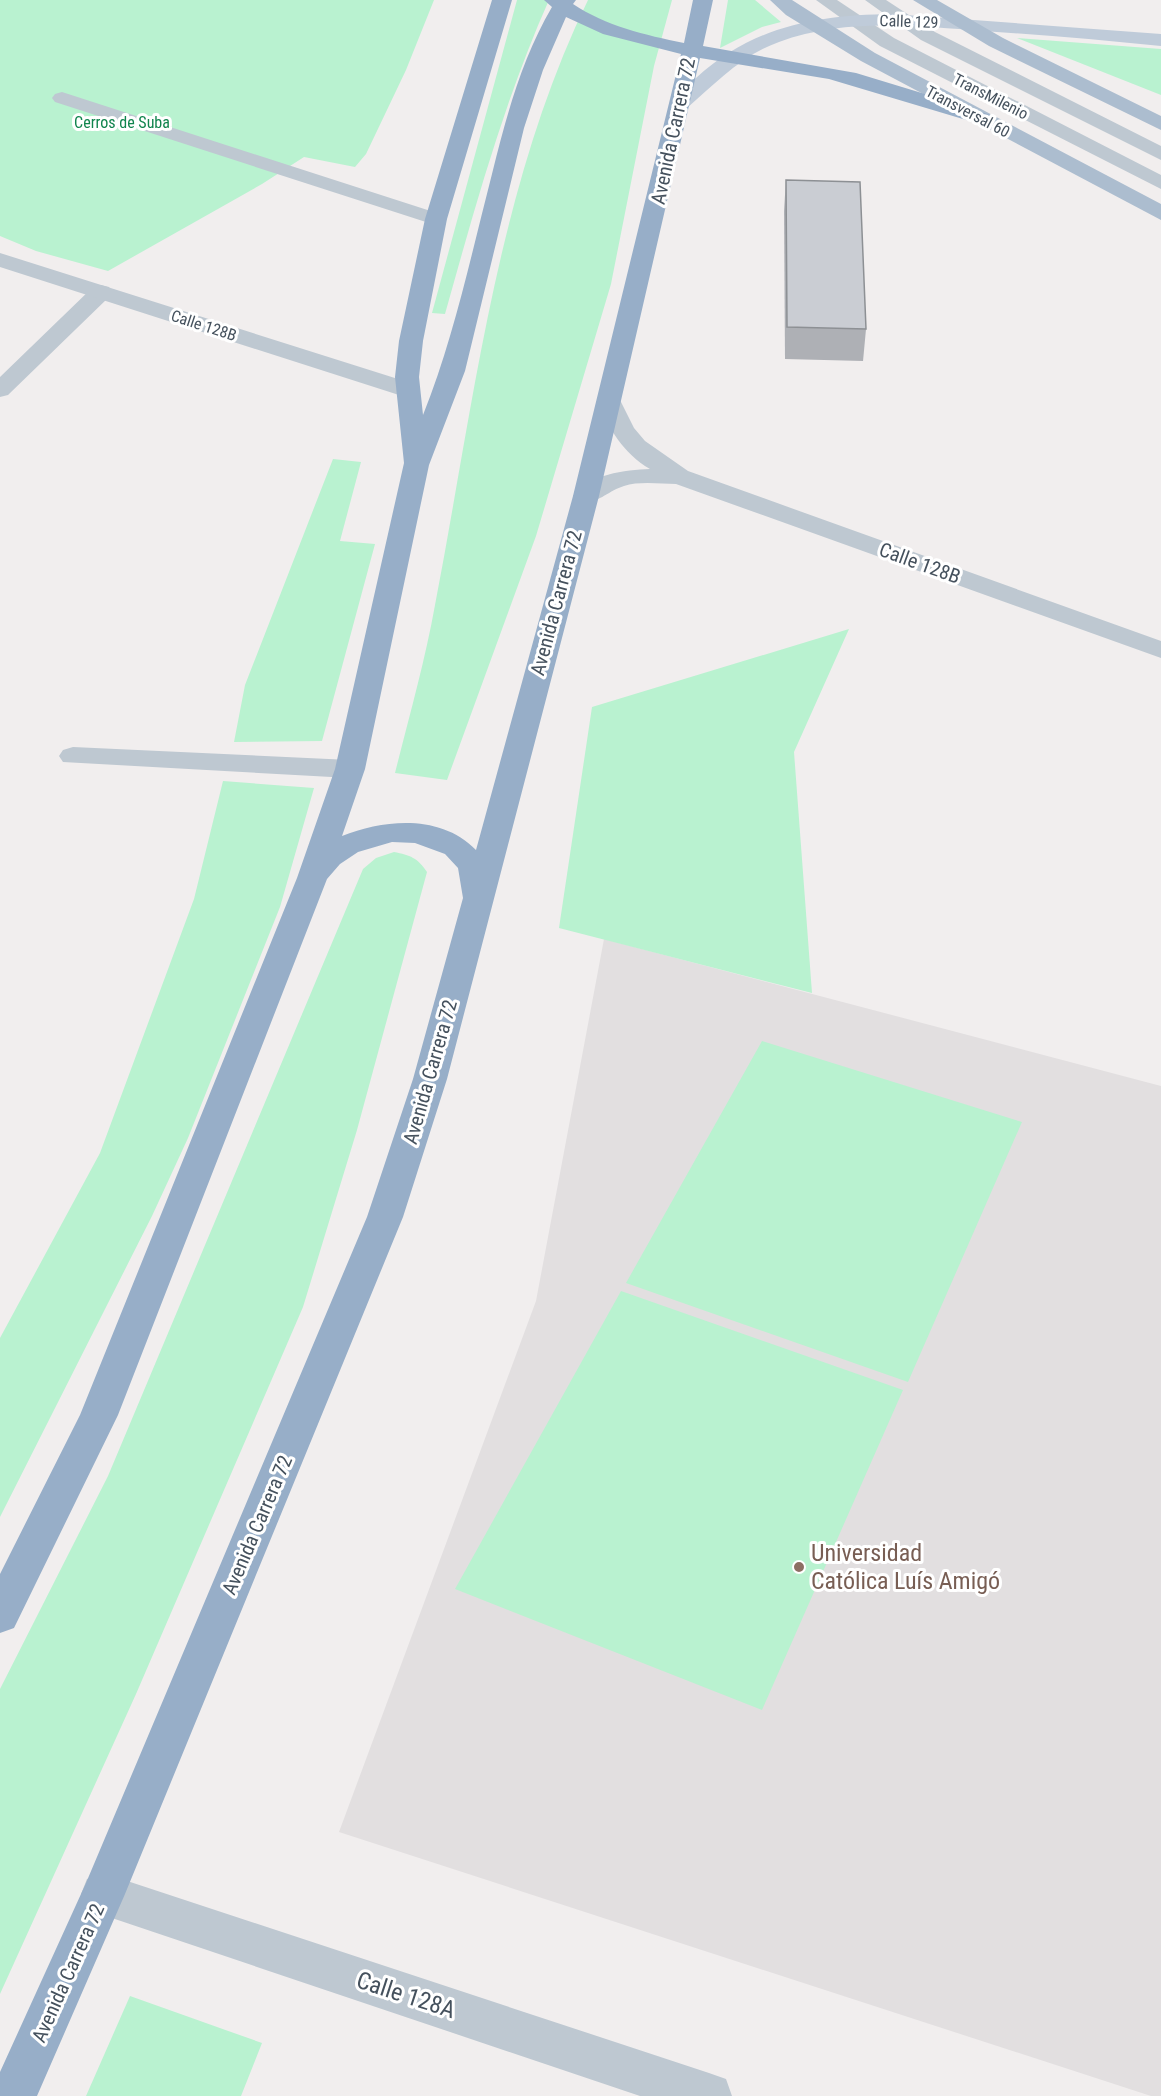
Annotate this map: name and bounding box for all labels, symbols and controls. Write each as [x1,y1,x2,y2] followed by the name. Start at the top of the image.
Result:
[879,11,939,32] street label: Calle 129
[646,55,700,206] street label: Avenida Carrera 72
[950,70,1031,123] street label: TransMilenio
[923,81,1013,141] street label: Transversal 60
[74,113,170,132] park label: Cerros de Suba
[169,306,239,345] street label: Calle 128B
[525,528,587,678] street label: Avenida Carrera 72
[876,537,964,589] street label: Calle 128B
[398,997,462,1147] street label: Avenida Carrera 72
[217,1452,297,1598] street label: Avenida Carrera 72
[811,1539,1000,1595] place label: Universidad Católica Luís Amigó
[792,1560,806,1574] marker: Universidad Católica Luís Amigó
[27,1900,109,2046] street label: Avenida Carrera 72
[353,1966,459,2024] street label: Calle 128A

